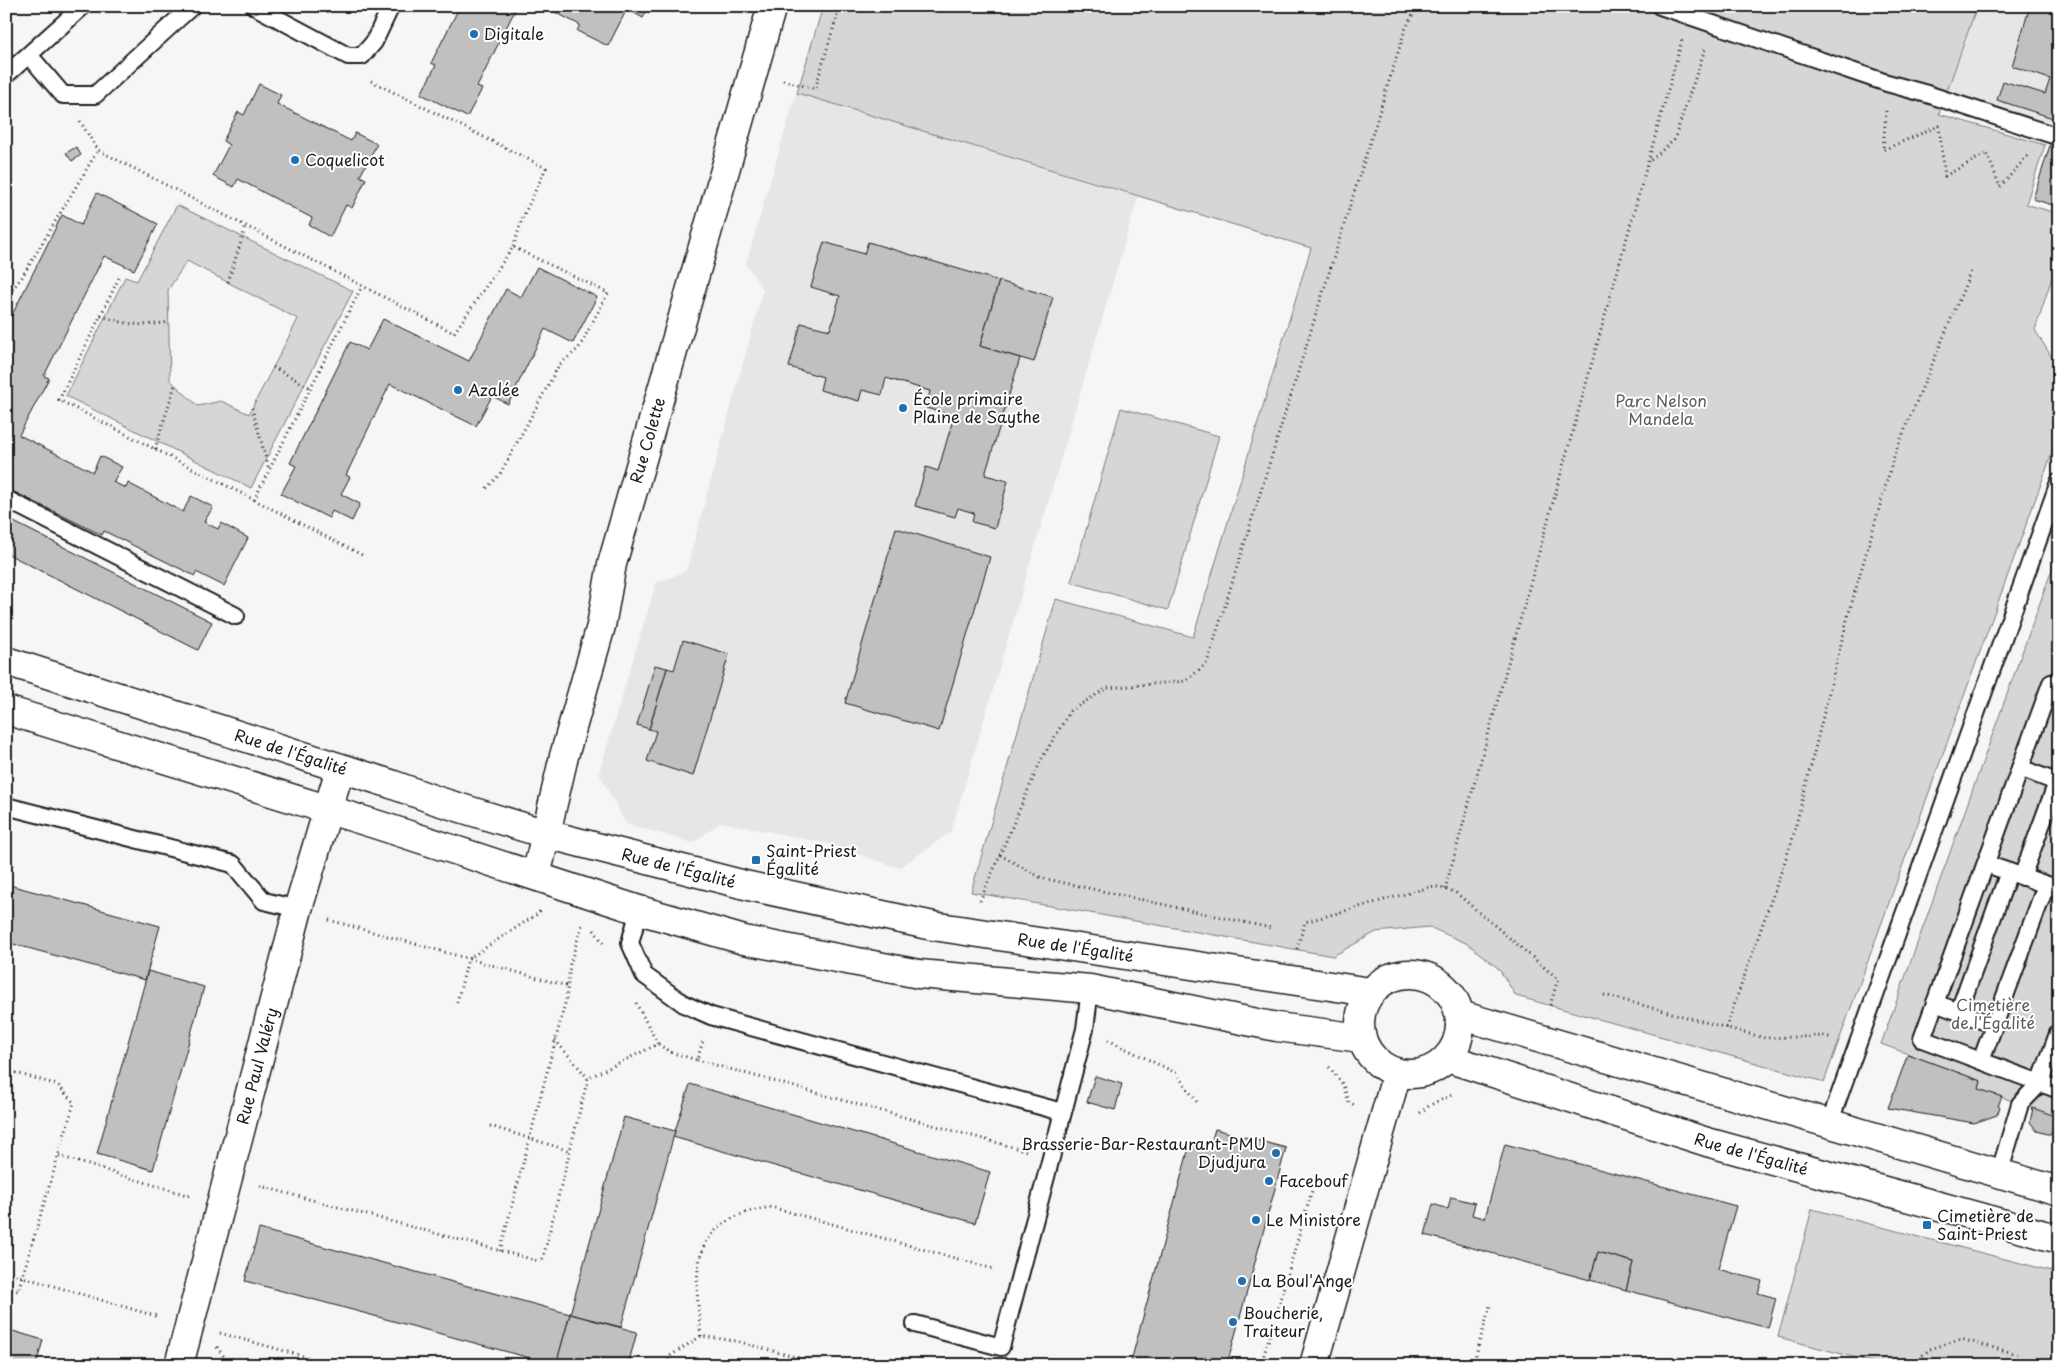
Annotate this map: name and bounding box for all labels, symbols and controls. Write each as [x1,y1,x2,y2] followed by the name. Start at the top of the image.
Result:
[484,21,544,45] place label: Digitale
[468,28,480,40] marker: Digitale
[305,147,385,171] place label: Coquelicot
[289,154,301,166] marker: Coquelicot
[468,377,520,401] place label: Azalée
[452,384,464,396] marker: Azalée
[913,386,1040,428] place label: École primaire Plaine de Saythe
[1615,388,1707,430] park label: Parc Nelson Mandela
[623,394,670,486] street label: Rue Colette
[897,402,909,414] marker: École primaire Plaine de Saythe
[232,722,350,780] street label: Rue de l'Égalité
[766,838,857,880] place label: Saint-Priest Égalité
[619,841,739,893] street label: Rue de l'Égalité
[750,854,762,866] marker: Saint-Priest Égalité
[1016,926,1135,967] street label: Rue de l'Égalité
[1951,992,2035,1034] park label: Cimetière de l'Égalité
[229,1005,283,1127] street label: Rue Paul Valéry
[1692,1126,1811,1180] street label: Rue de l'Égalité
[1021,1131,1266,1173] place label: Brasserie-Bar-Restaurant-PMU Djudjura
[1270,1147,1282,1159] marker: Brasserie-Bar-Restaurant-PMU Djudjura
[1279,1168,1349,1192] place label: Facebouf
[1263,1175,1275,1187] marker: Facebouf
[1937,1203,2034,1245] place label: Cimetière de Saint-Priest
[1266,1207,1361,1231] place label: Le Ministore
[1250,1214,1262,1226] marker: Le Ministore
[1921,1219,1933,1231] marker: Cimetière de Saint-Priest
[1252,1268,1353,1292] place label: La Boul'Ange
[1236,1275,1248,1287] marker: La Boul'Ange
[1243,1300,1323,1342] place label: Boucherie, Traiteur
[1227,1316,1239,1328] marker: Boucherie, Traiteur

